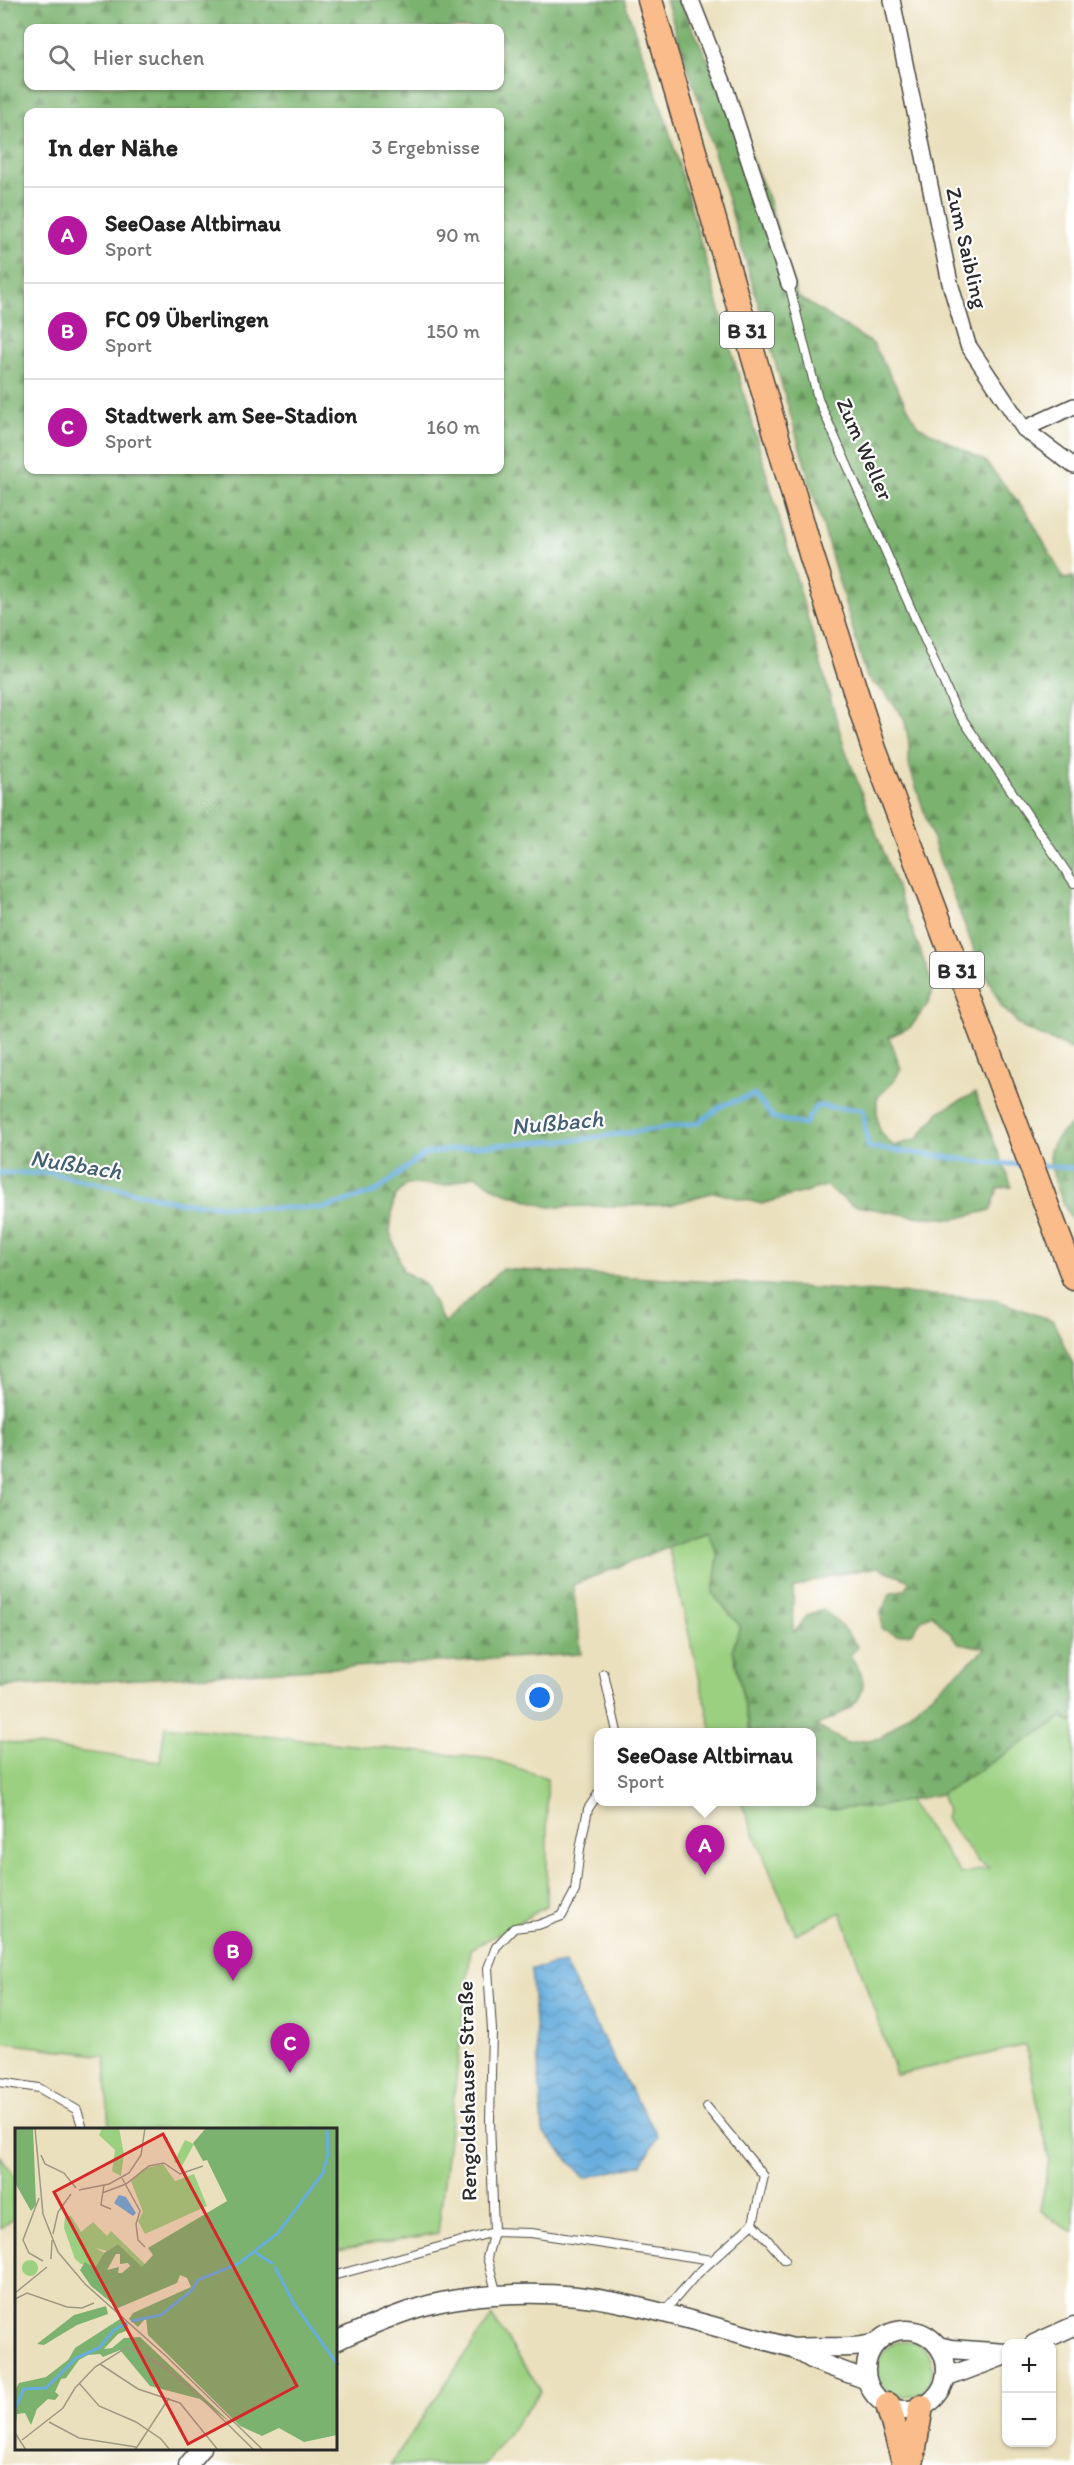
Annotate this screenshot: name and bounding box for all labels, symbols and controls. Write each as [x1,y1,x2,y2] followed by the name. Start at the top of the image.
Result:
[24,24,504,90] search box
[45,41,78,74] icon: search
[93,44,204,71] text: Hier suchen
[48,131,178,163] text: In der Nähe
[372,135,480,159] text: 3 Ergebnisse
[940,185,994,312] street label: Zum Saibling
[105,210,281,237] text: SeeOase Altbirnau
[61,223,74,247] text: A
[436,223,480,247] text: 90 m
[105,237,152,261] text: Sport
[105,306,269,333] text: FC 09 Überlingen
[720,312,774,348] road number: B 31
[61,319,74,343] text: B
[427,319,480,343] text: 150 m
[105,333,152,357] text: Sport
[830,394,900,505] street label: Zum Weller
[105,402,357,429] text: Stadtwerk am See-Stadion
[61,415,74,439] text: C
[427,415,480,439] text: 160 m
[105,429,152,453] text: Sport
[930,952,984,988] road number: B 31
[510,1104,604,1140] water label: Nußbach
[28,1142,124,1186] water label: Nußbach
[525,1683,554,1712] your location
[594,1728,816,1806] popup
[617,1742,793,1769] text: SeeOase Altbirnau
[617,1769,664,1793] text: Sport
[686,1826,724,1875] pin: A
[214,1932,252,1981] pin: B
[452,1981,482,2201] street label: Rengoldshauser Straße
[270,2024,310,2073] pin: C
[15,2128,338,2450] inset map
[1002,2339,1056,2447] map controls
[1002,2339,1056,2393] button: +
[1002,2393,1056,2447] button: −

